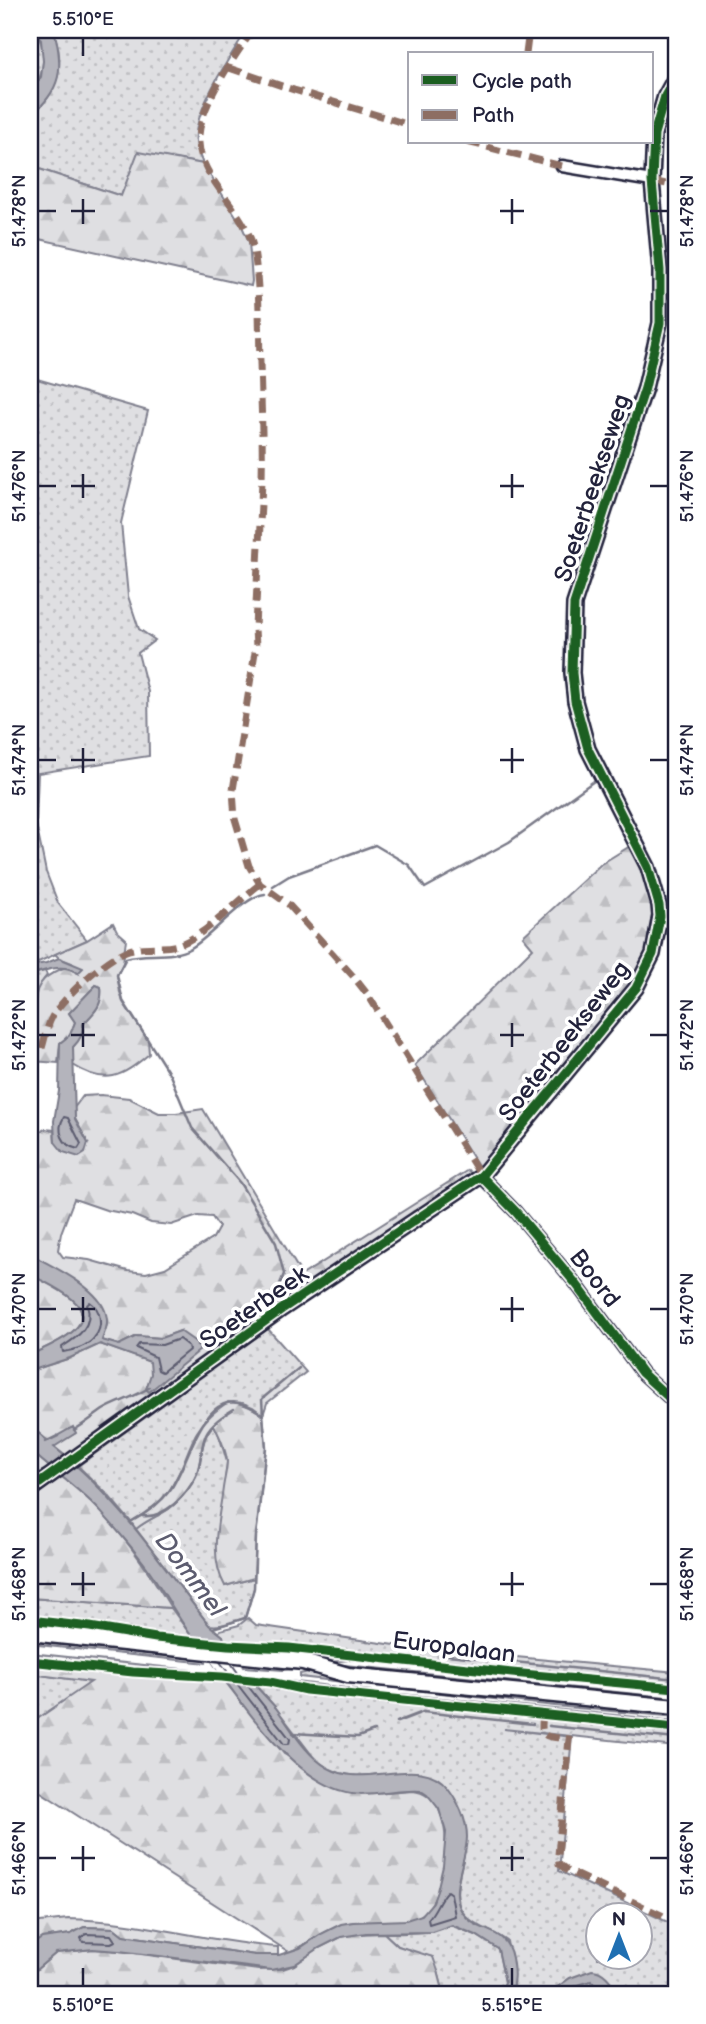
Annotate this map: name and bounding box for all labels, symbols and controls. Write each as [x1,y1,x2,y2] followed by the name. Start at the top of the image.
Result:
[52,9,114,30] text: 5.510°E
[408,52,654,144] legend
[472,69,572,94] text: Cycle path
[472,103,514,128] text: Path
[9,175,30,247] text: 51.478°N
[677,175,698,247] text: 51.478°N
[548,391,637,586] street label: Soeterbeekseweg
[9,449,30,523] text: 51.476°N
[677,449,698,523] text: 51.476°N
[9,724,30,796] text: 51.474°N
[677,724,698,796] text: 51.474°N
[493,955,636,1127] street label: Soeterbeekseweg
[9,999,30,1071] text: 51.472°N
[677,999,698,1071] text: 51.472°N
[563,1244,626,1313] street label: Boord
[194,1259,314,1355] street label: Soeterbeek
[9,1272,30,1346] text: 51.470°N
[677,1272,698,1346] text: 51.470°N
[148,1526,232,1624] water label: Dommel
[9,1546,30,1622] text: 51.468°N
[677,1546,698,1622] text: 51.468°N
[391,1626,517,1669] street label: Europalaan
[9,1820,30,1896] text: 51.466°N
[677,1820,698,1896] text: 51.466°N
[584,1902,654,1972] north arrow
[612,1909,626,1932] text: N
[52,1995,114,2016] text: 5.510°E
[481,1995,543,2016] text: 5.515°E

